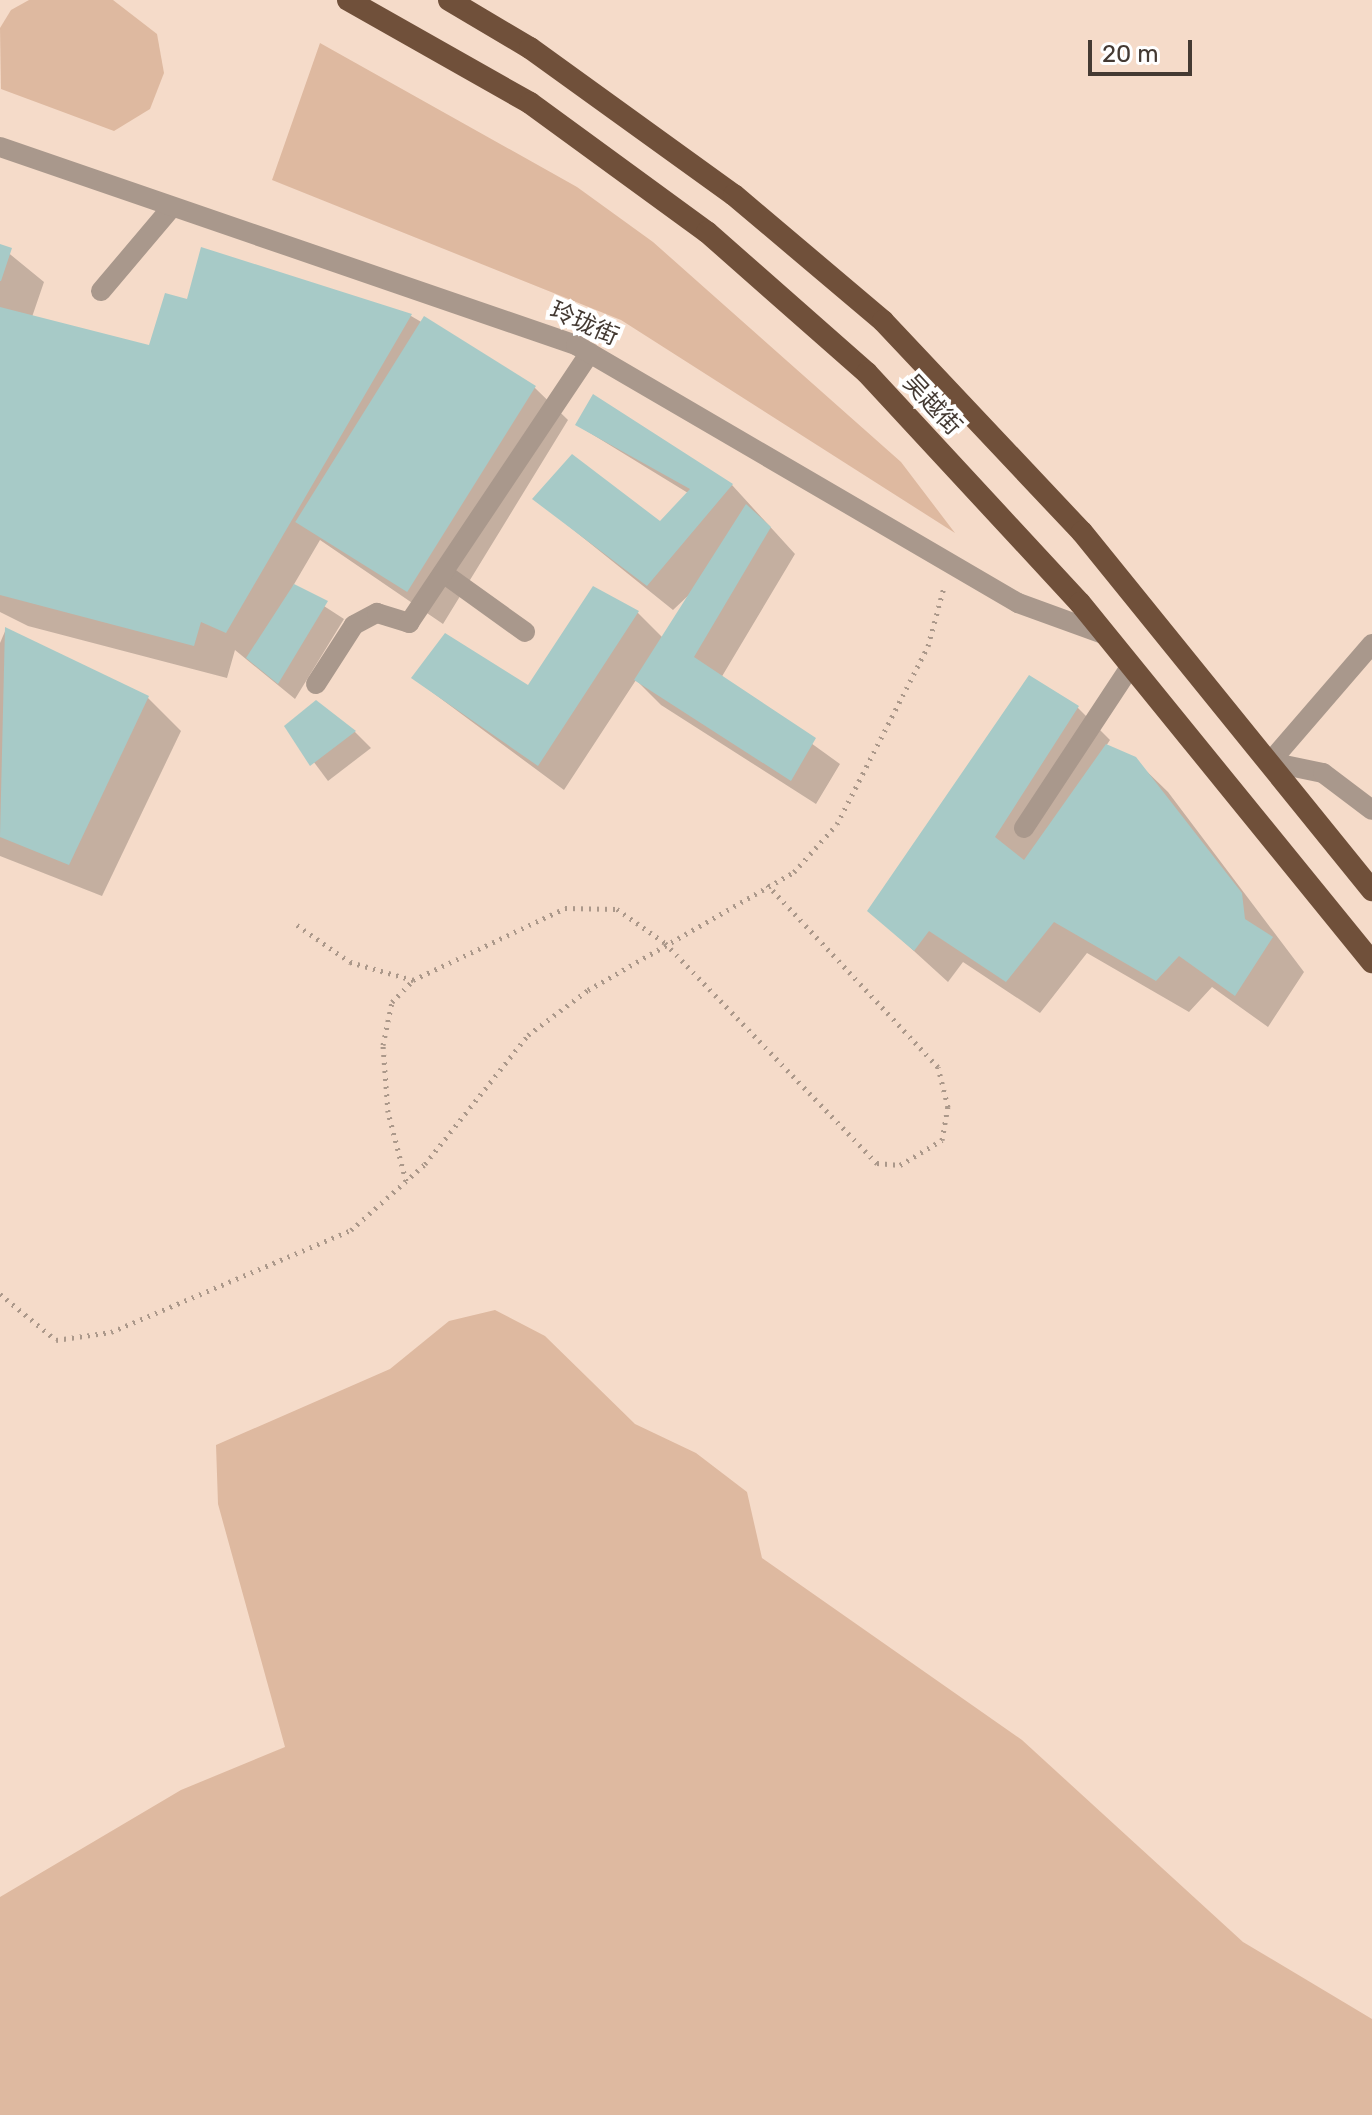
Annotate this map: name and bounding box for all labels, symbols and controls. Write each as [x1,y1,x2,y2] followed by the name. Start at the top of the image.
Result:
[1092,24,1196,74] scale bar
[1102,40,1159,68] text: 20 m
[545,296,623,352] street label: 玲珑街
[897,369,967,441] street label: 吴越街

